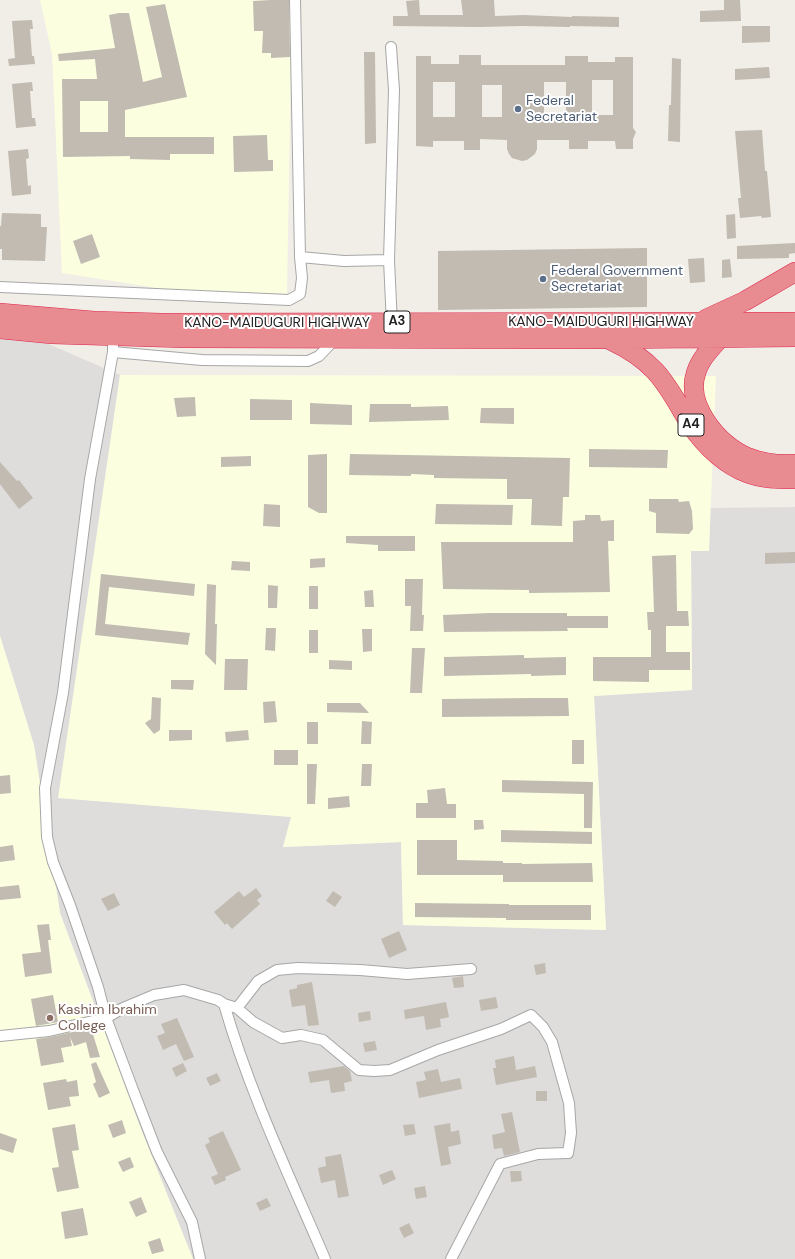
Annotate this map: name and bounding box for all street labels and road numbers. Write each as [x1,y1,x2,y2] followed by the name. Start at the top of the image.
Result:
[384,311,410,333] road number: A3
[508,314,694,330] street label: KANO-MAIDUGURI HIGHWAY
[184,315,370,331] street label: KANO-MAIDUGURI HIGHWAY
[678,414,704,436] road number: A4

